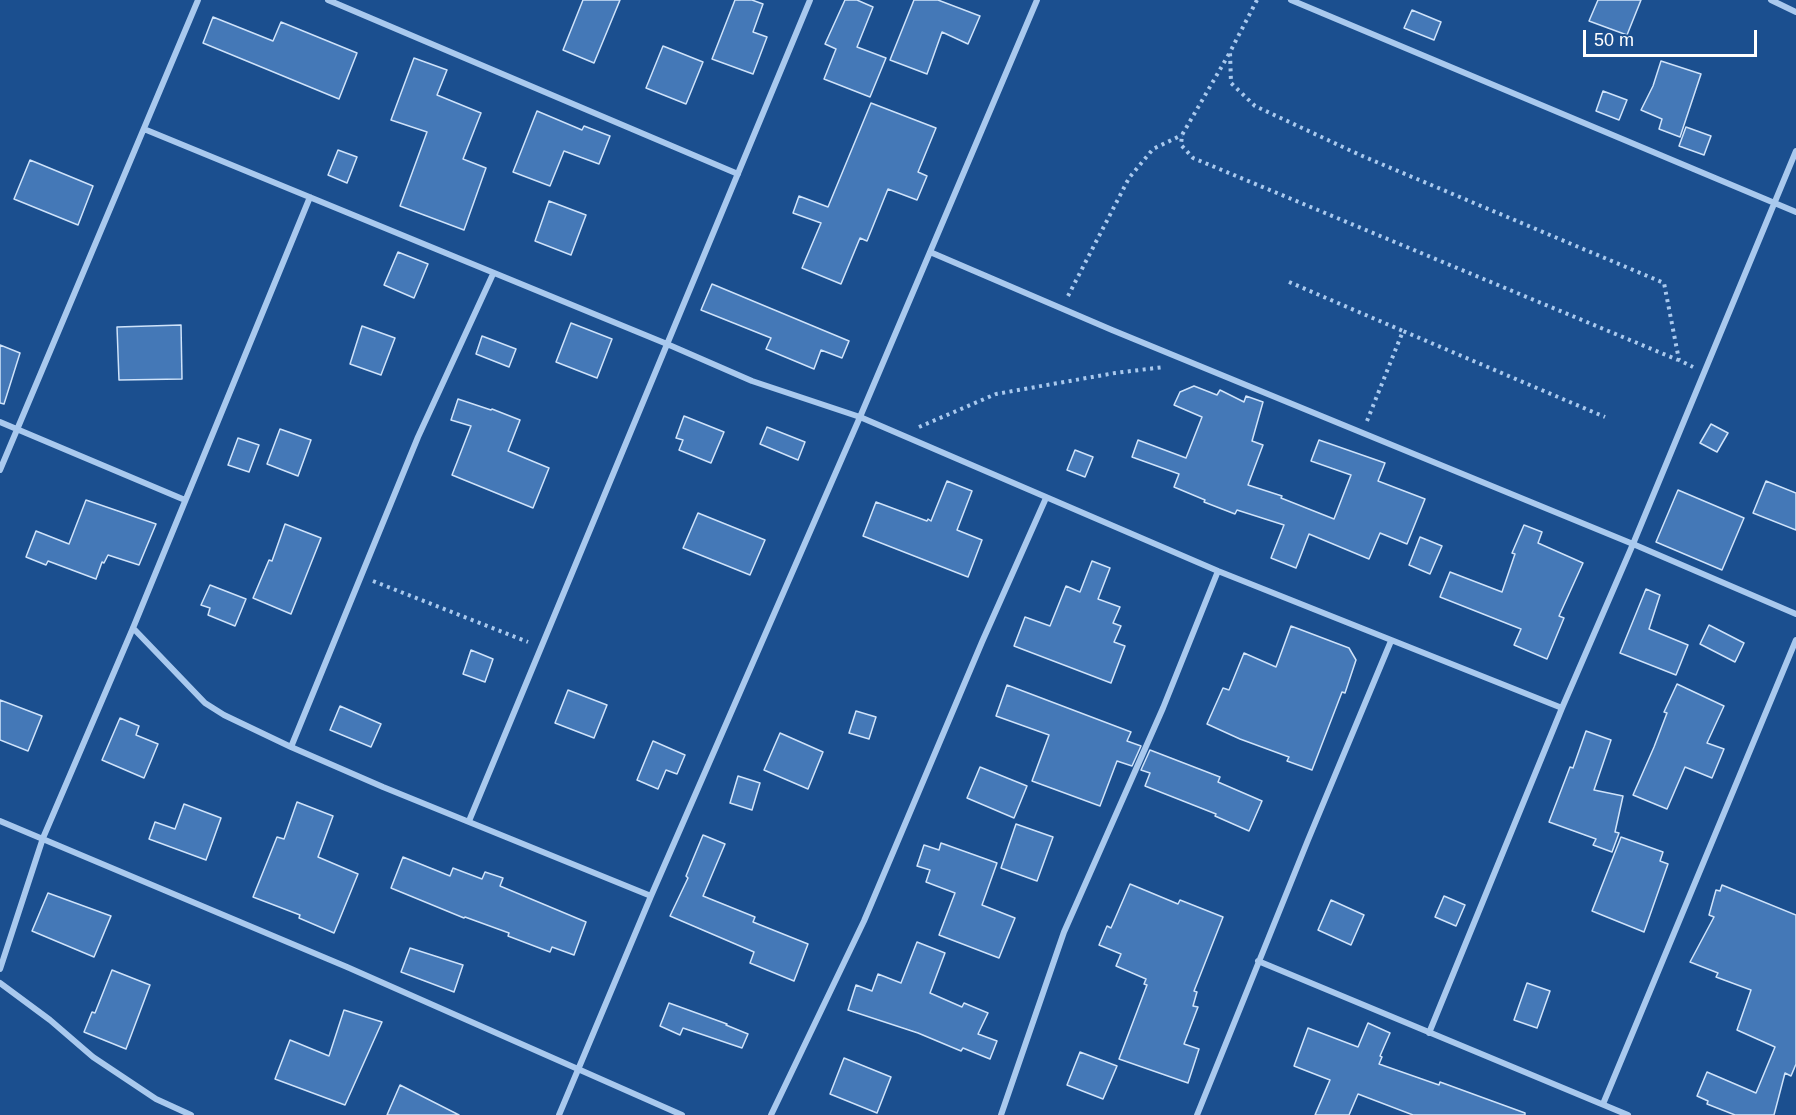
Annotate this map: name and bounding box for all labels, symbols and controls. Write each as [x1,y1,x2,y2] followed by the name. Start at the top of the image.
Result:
[1586,18,1760,56] scale bar
[1594,30,1634,50] text: 50 m

